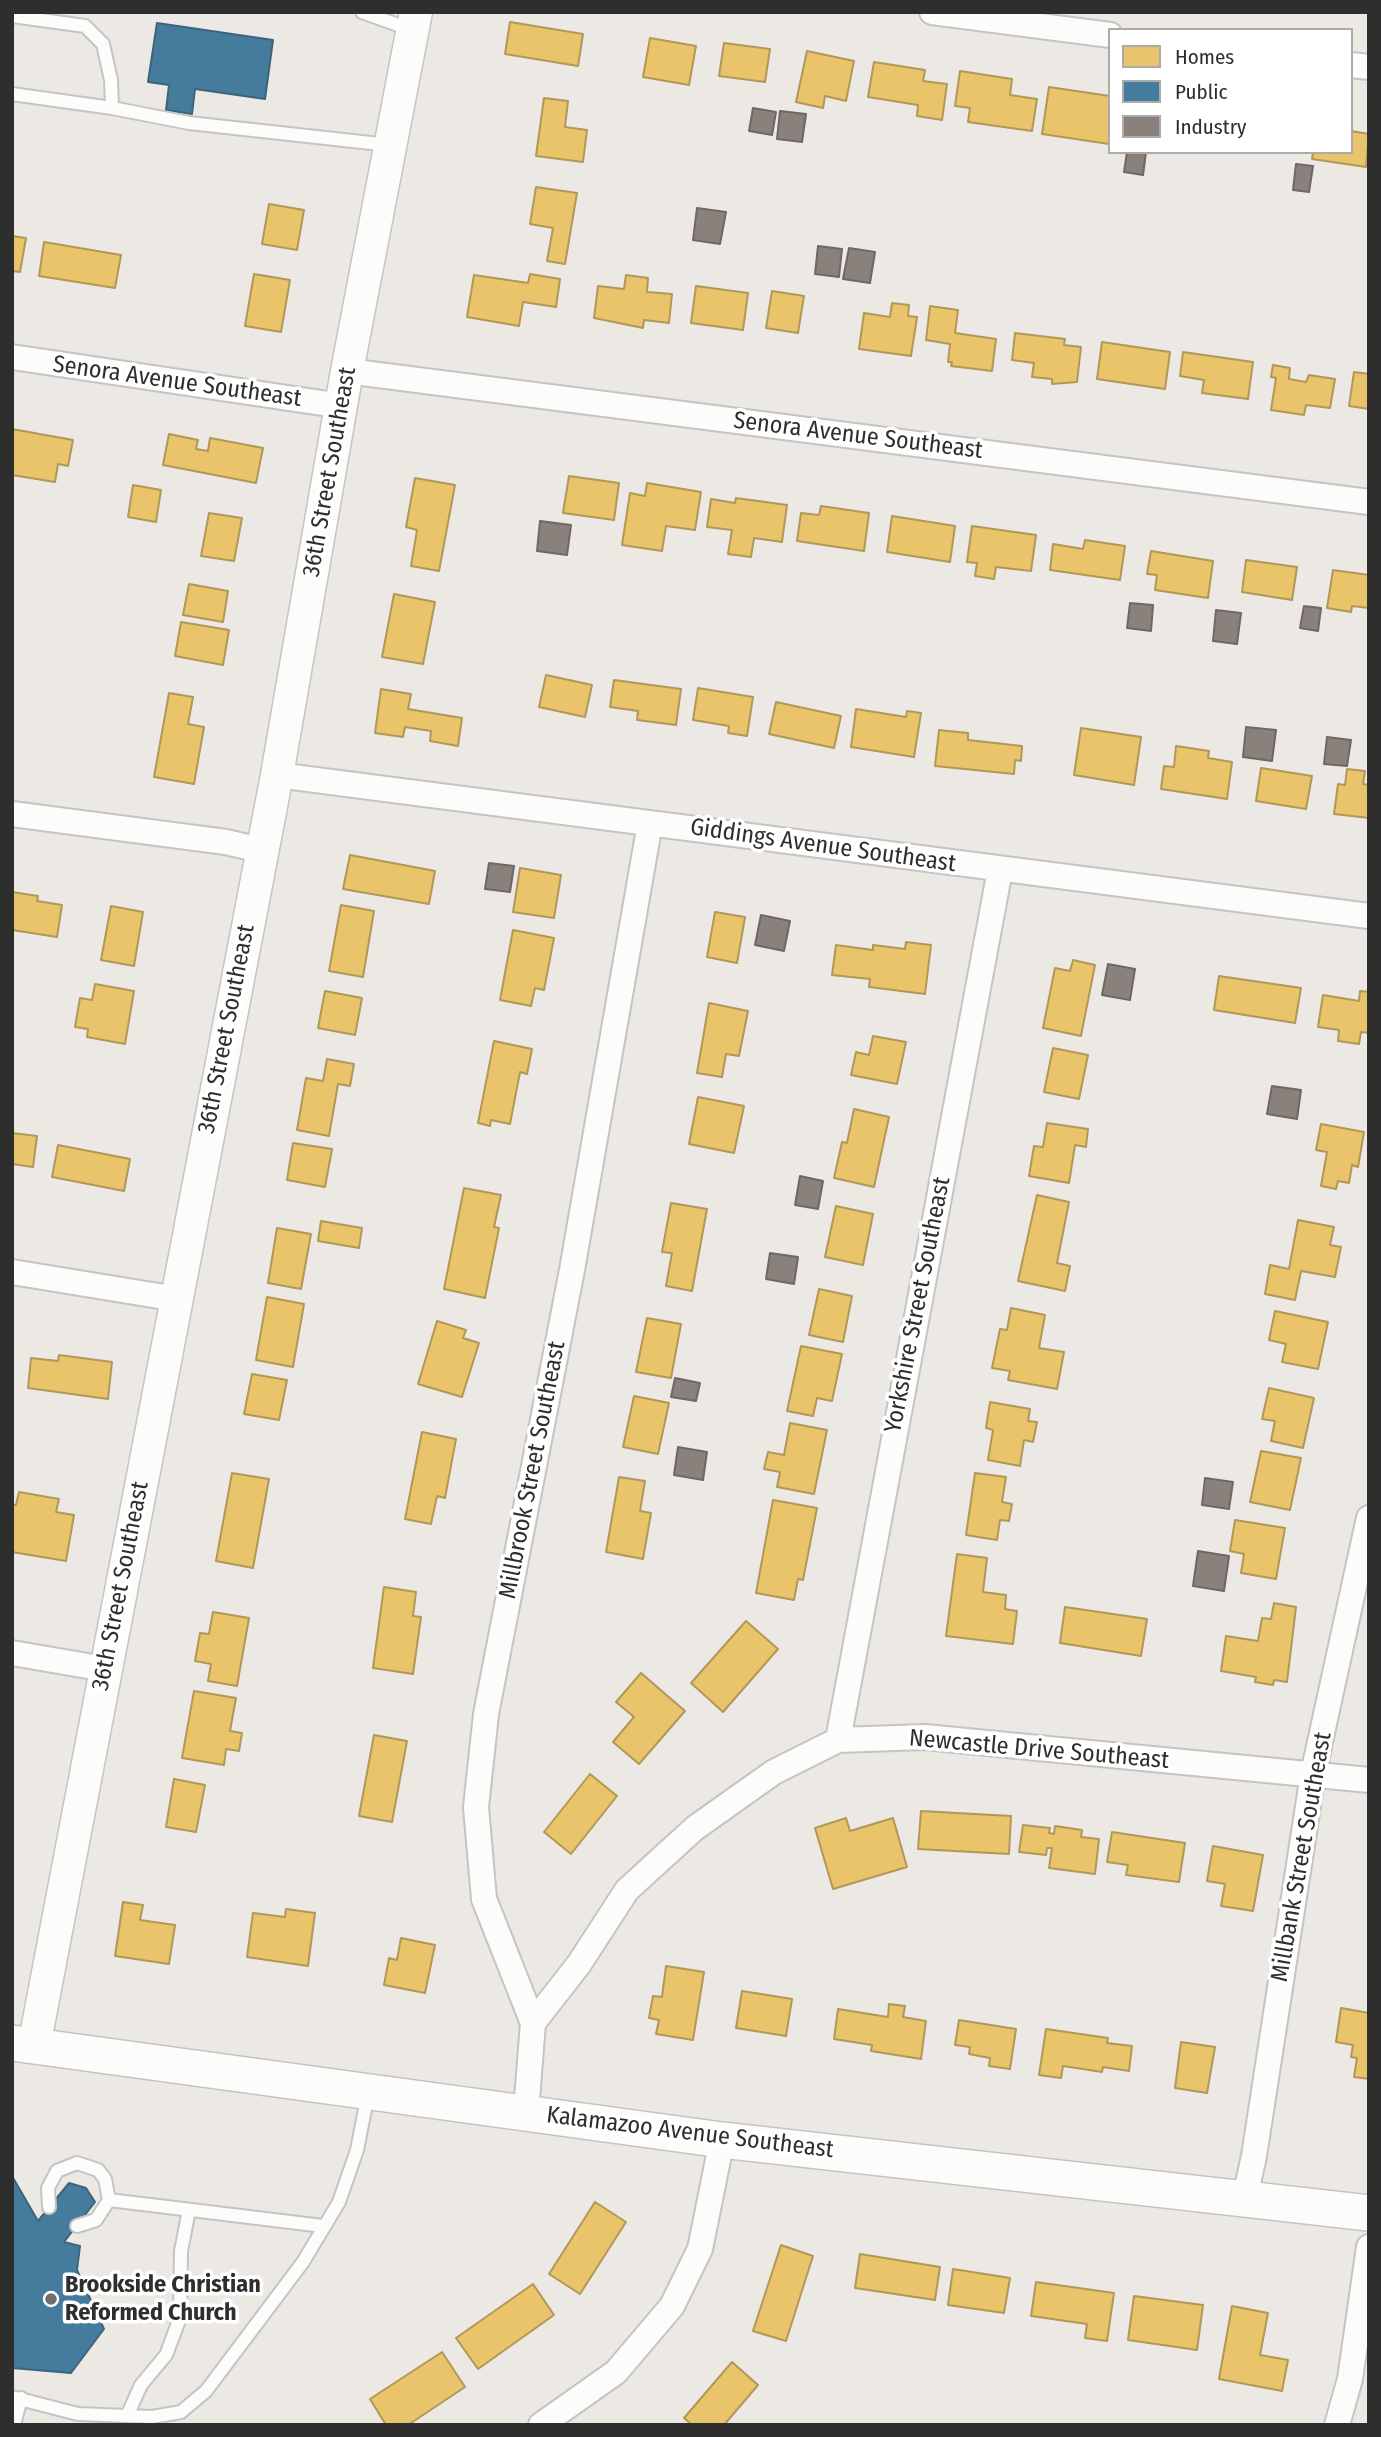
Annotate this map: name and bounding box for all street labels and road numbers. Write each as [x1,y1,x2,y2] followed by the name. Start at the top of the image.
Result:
[51,350,303,414] street label: Senora Avenue Southeast
[297,365,363,579] street label: 36th Street Southeast
[732,406,984,466] street label: Senora Avenue Southeast
[688,813,958,879] street label: Giddings Avenue Southeast
[193,922,261,1136] street label: 36th Street Southeast
[879,1174,957,1436] street label: Yorkshire Street Southeast
[494,1339,572,1601] street label: Millbrook Street Southeast
[87,1479,155,1693] street label: 36th Street Southeast
[908,1724,1170,1776] street label: Newcastle Drive Southeast
[1266,1730,1338,1984] street label: Millbank Street Southeast
[545,2101,835,2165] street label: Kalamazoo Avenue Southeast

